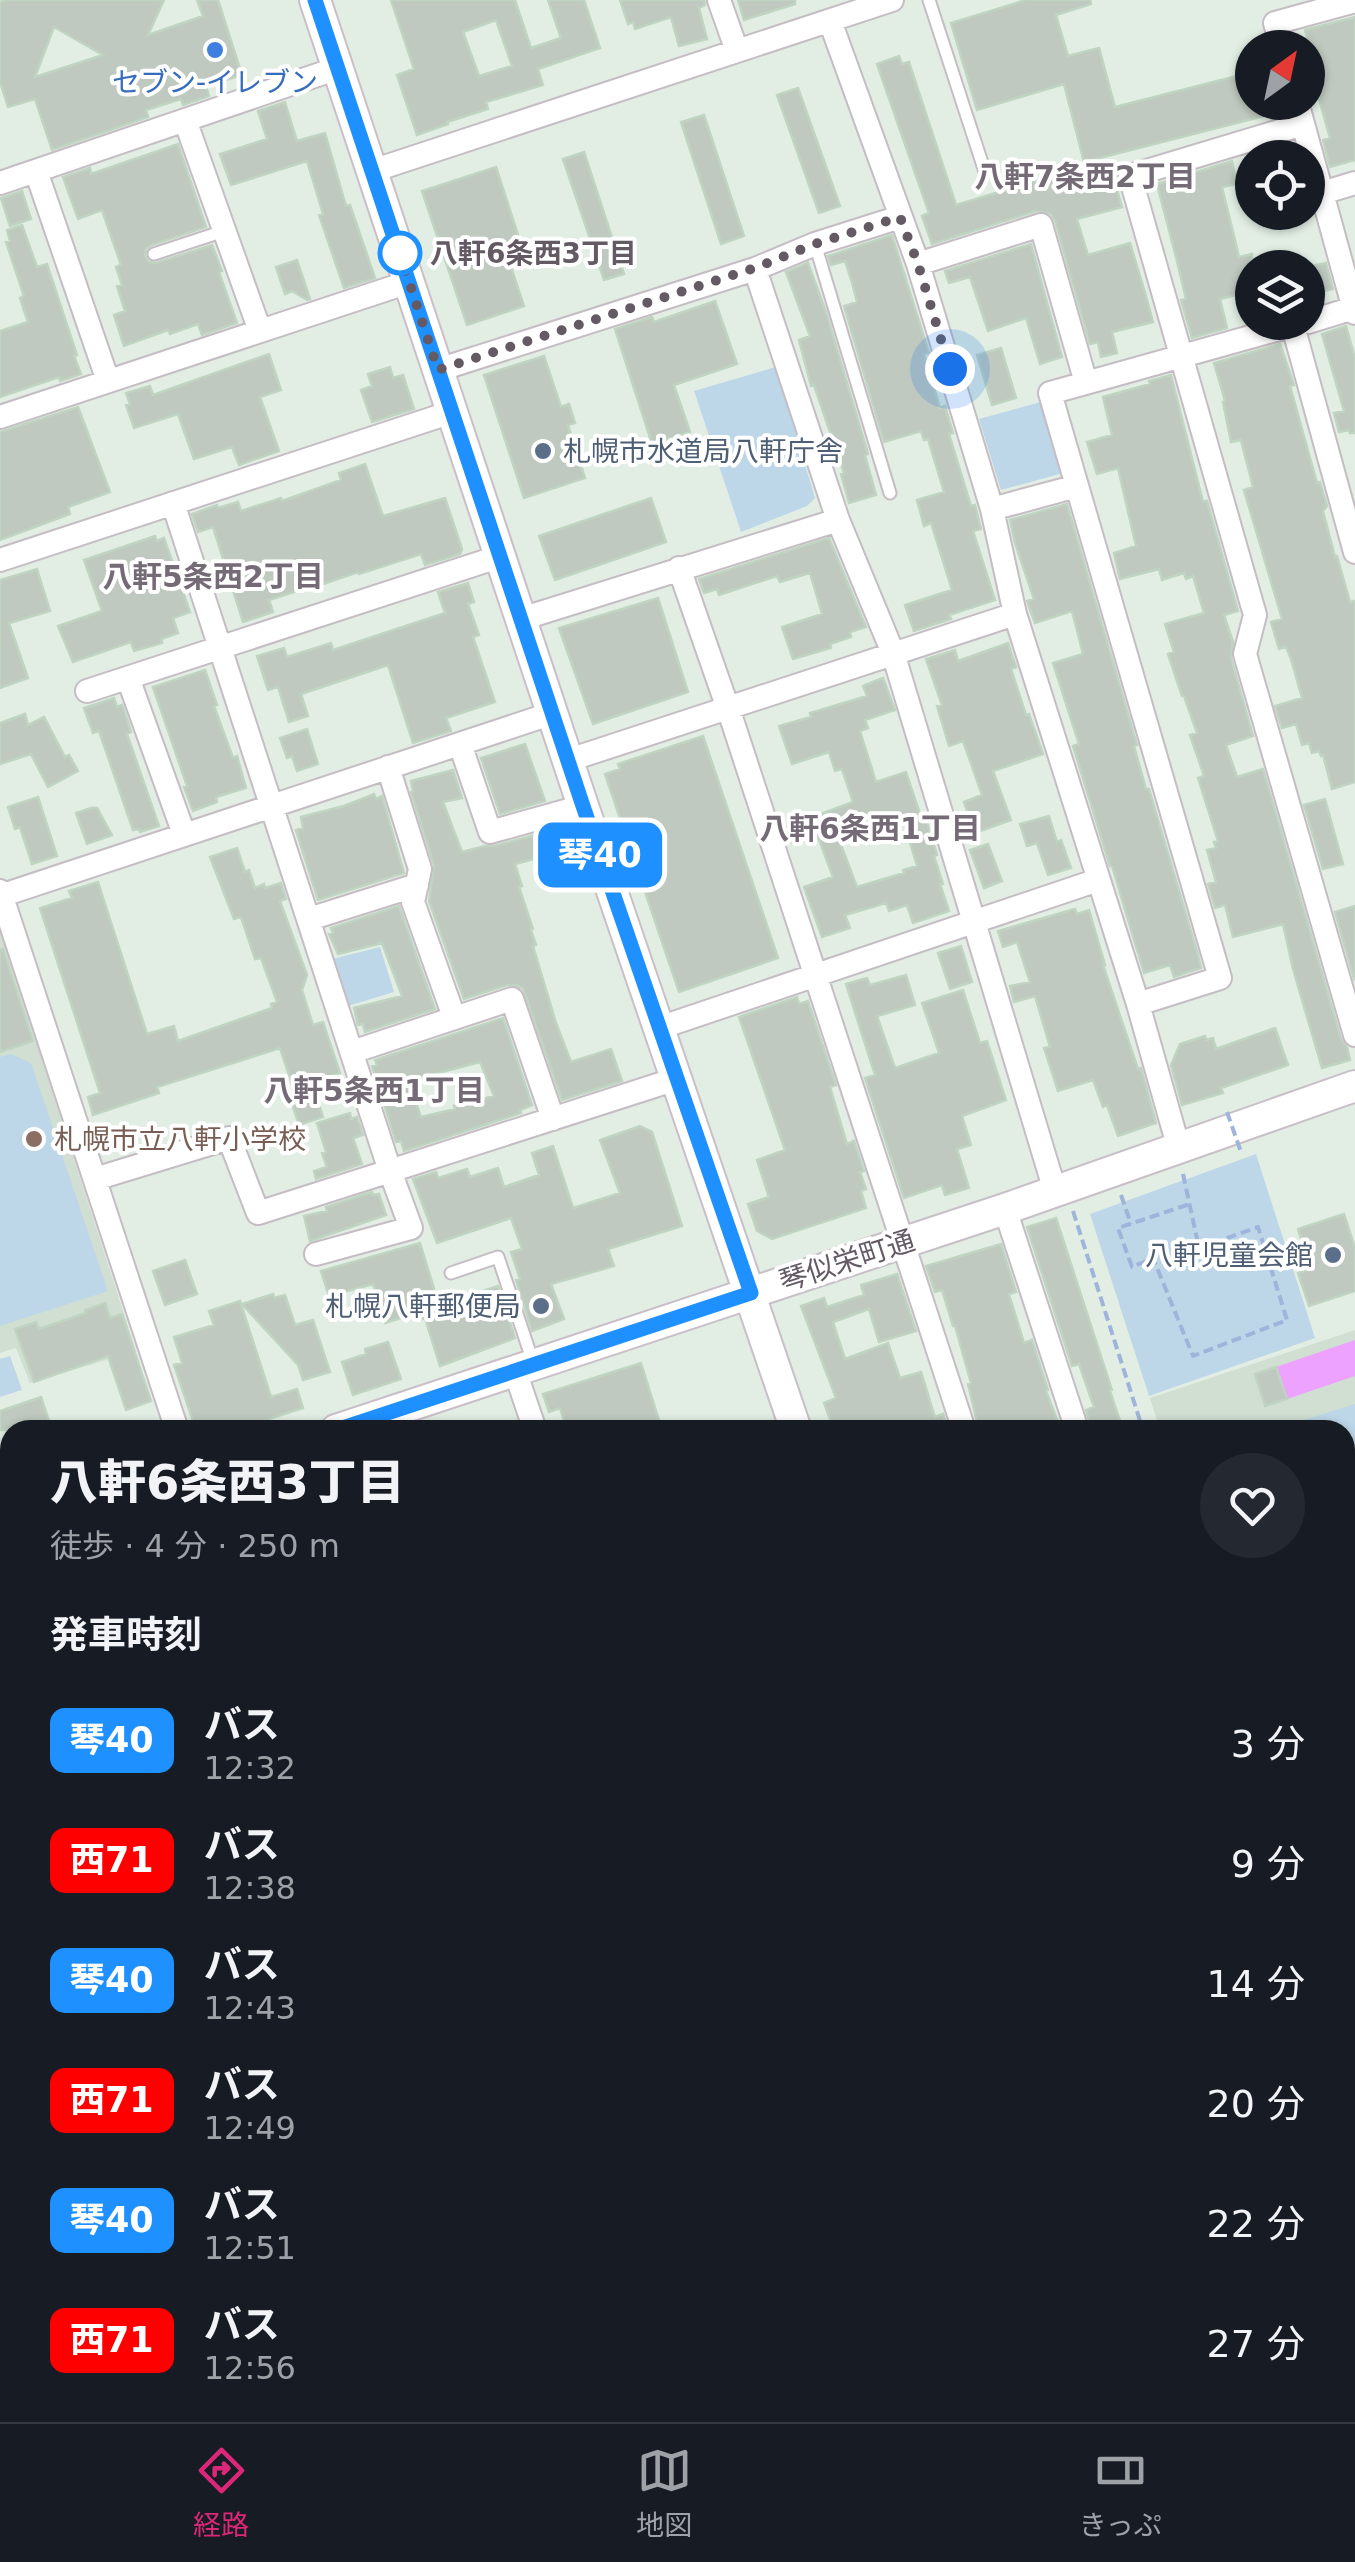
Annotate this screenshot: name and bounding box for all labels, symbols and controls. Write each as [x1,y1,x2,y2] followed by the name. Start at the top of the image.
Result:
[1235,30,1325,120] north arrow
[1235,30,1325,340] map controls
[204,39,226,61] marker: セブン-イレブン
[112,66,318,99] place label: セブン-イレブン
[1235,140,1325,230] button: locate
[974,159,1196,194] district label: 八軒7条西2丁目
[379,232,421,274] marker: 八軒6条西3丁目
[430,237,637,270] place label: 八軒6条西3丁目
[1235,250,1325,340] button: layers
[925,344,975,394] your location
[563,435,843,468] place label: 札幌市水道局八軒庁舎
[532,440,554,462] marker: 札幌市水道局八軒庁舎
[102,559,324,594] district label: 八軒5条西2丁目
[759,811,981,846] district label: 八軒6条西1丁目
[542,822,658,888] line badge: 琴40
[558,835,642,875] text: 琴40
[263,1073,485,1108] district label: 八軒5条西1丁目
[54,1123,306,1156] place label: 札幌市立八軒小学校
[23,1128,45,1150] marker: 札幌市立八軒小学校
[775,1224,919,1298] street label: 琴似栄町通
[1145,1239,1313,1272] place label: 八軒児童会館
[1322,1244,1344,1266] marker: 八軒児童会館
[325,1290,521,1323] place label: 札幌八軒郵便局
[530,1295,552,1317] marker: 札幌八軒郵便局
[1200,1453,1305,1558] button: heart
[50,1454,405,1510] text: 八軒6条西3丁目
[50,1527,340,1565] text: 徒歩 · 4 分 · 250 m
[50,1613,202,1657] text: 発車時刻
[204,1703,280,1747] text: バス
[70,1720,154,1760] text: 琴40
[1231,1722,1305,1766] text: 3 分
[204,1749,296,1787] text: 12:32
[204,1823,280,1867] text: バス
[70,1840,154,1880] text: 西71
[1231,1842,1305,1886] text: 9 分
[204,1869,296,1907] text: 12:38
[204,1943,280,1987] text: バス
[70,1960,154,2000] text: 琴40
[1207,1962,1305,2006] text: 14 分
[204,1989,296,2027] text: 12:43
[204,2063,280,2107] text: バス
[70,2080,154,2120] text: 西71
[1207,2082,1305,2126] text: 20 分
[204,2109,296,2147] text: 12:49
[204,2183,280,2227] text: バス
[70,2200,154,2240] text: 琴40
[1207,2202,1305,2246] text: 22 分
[204,2229,296,2267] text: 12:51
[204,2303,280,2347] text: バス
[70,2320,154,2360] text: 西71
[1207,2322,1305,2366] text: 27 分
[204,2349,296,2387] text: 12:56
[193,2443,249,2543] tab: 経路
[636,2443,692,2543] tab: 地図
[1079,2443,1162,2543] tab: きっぷ

